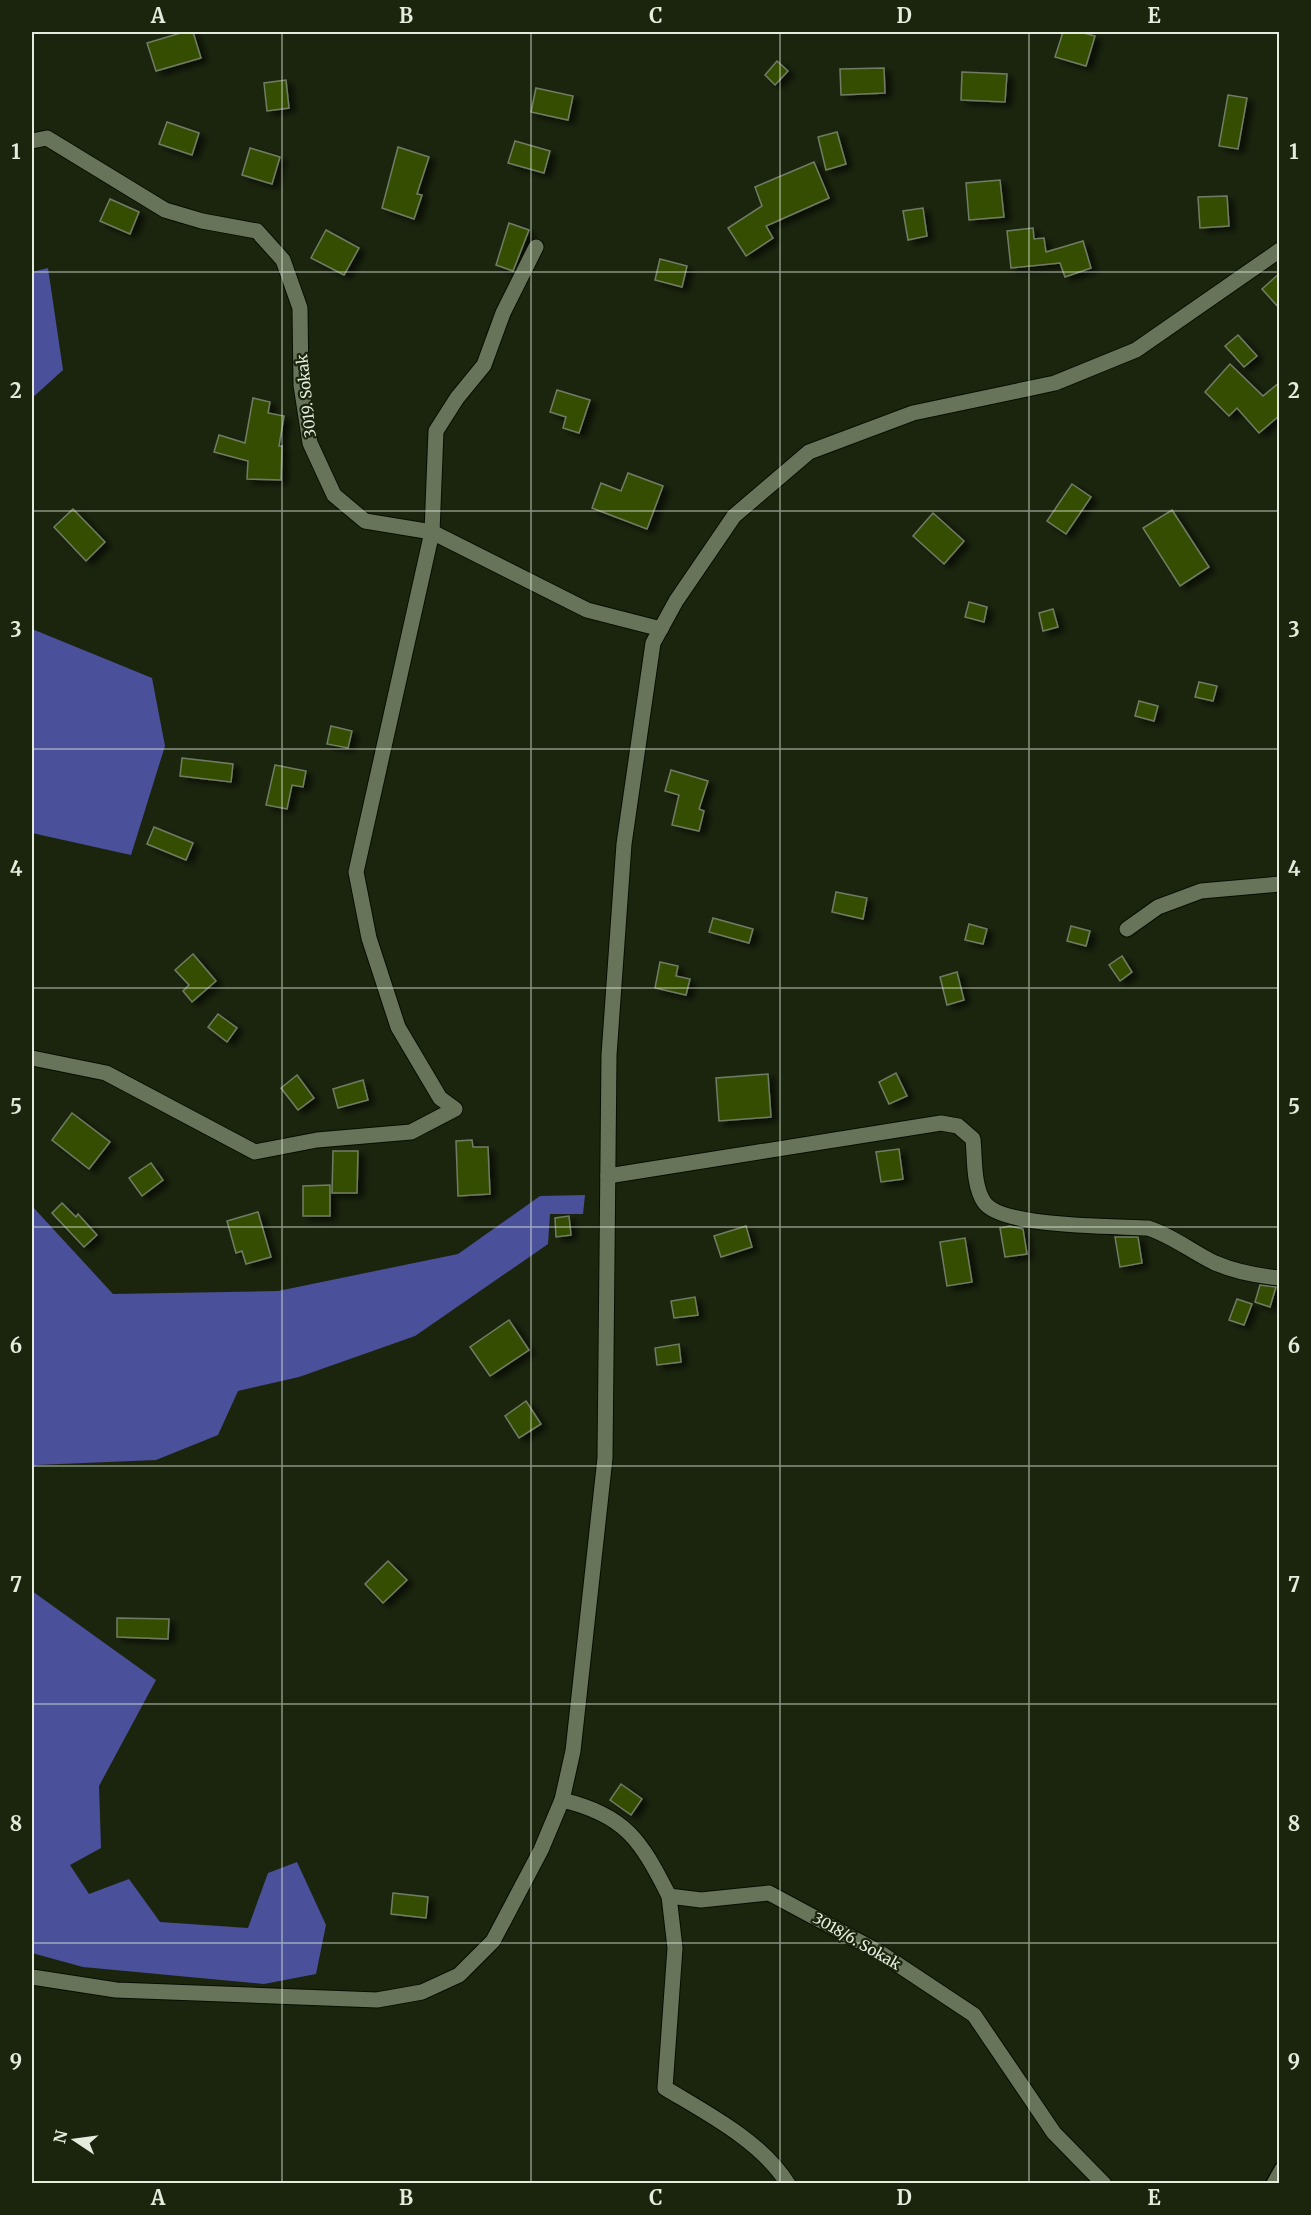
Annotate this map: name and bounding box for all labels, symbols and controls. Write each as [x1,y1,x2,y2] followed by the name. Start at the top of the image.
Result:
[150,3,166,28] text: A
[399,3,413,28] text: B
[649,3,663,28] text: C
[896,3,912,28] text: D
[1147,3,1161,28] text: E
[11,139,21,164] text: 1
[1289,139,1299,164] text: 1
[292,353,320,439] street label: 3019. Sokak
[10,378,22,403] text: 2
[1288,378,1300,403] text: 2
[10,617,22,642] text: 3
[1288,617,1300,642] text: 3
[10,856,23,881] text: 4
[1288,856,1301,881] text: 4
[10,1094,22,1119] text: 5
[1288,1094,1300,1119] text: 5
[10,1333,22,1358] text: 6
[1288,1333,1300,1358] text: 6
[10,1572,22,1597] text: 7
[1288,1572,1300,1597] text: 7
[10,1811,22,1836] text: 8
[1288,1811,1300,1836] text: 8
[810,1908,905,1974] street label: 3018/6. Sokak
[10,2049,22,2074] text: 9
[1288,2049,1300,2074] text: 9
[45,2110,105,2170] north arrow
[49,2128,72,2145] text: N
[150,2185,166,2210] text: A
[399,2185,413,2210] text: B
[649,2185,663,2210] text: C
[896,2185,912,2210] text: D
[1147,2185,1161,2210] text: E

